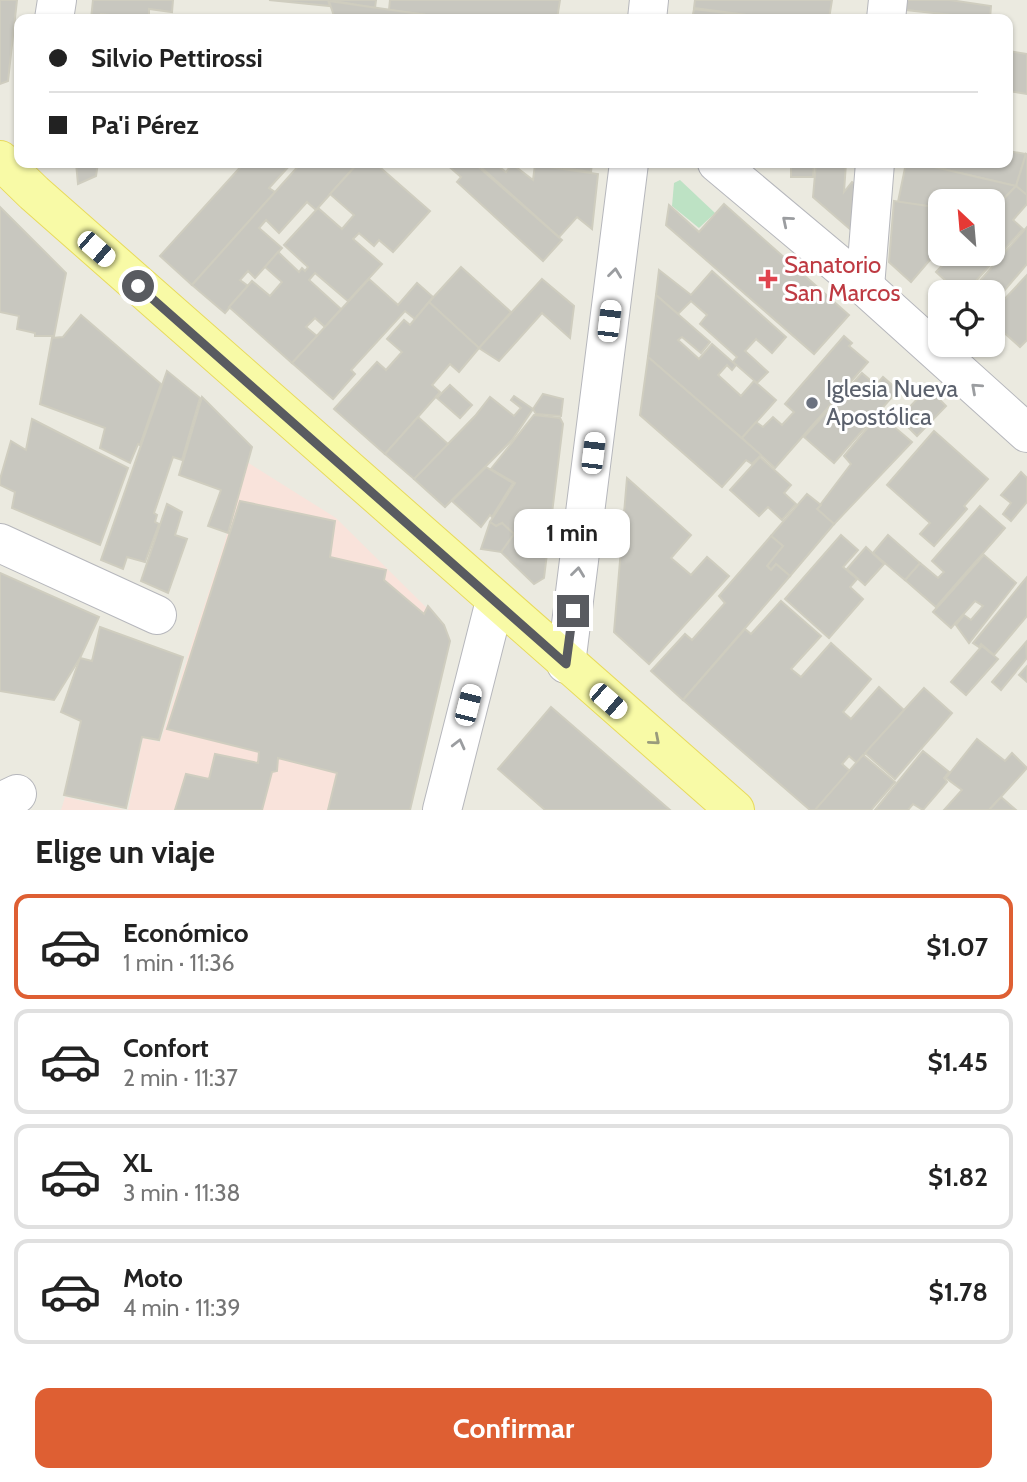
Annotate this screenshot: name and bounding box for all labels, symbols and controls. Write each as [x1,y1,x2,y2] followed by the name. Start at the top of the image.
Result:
[91,42,263,74] text: Silvio Pettirossi
[91,109,198,141] text: Pa'i Pérez
[928,189,1004,266] north arrow
[928,189,1005,357] map controls
[782,217,795,230] one-way arrow
[74,227,119,271] car
[784,250,900,307] place label: Sanatorio San Marcos
[608,267,623,279] one-way arrow
[758,269,778,289] marker: Sanatorio San Marcos
[122,270,154,302] route start
[928,280,1005,357] button: locate
[597,299,622,343] car
[826,374,959,431] place label: Iglesia Nueva Apostólica
[971,383,984,396] one-way arrow
[804,395,820,411] marker: Iglesia Nueva Apostólica
[581,431,606,475] car
[515,510,631,558] callout: 1 min
[546,519,598,547] text: 1 min
[570,566,585,578] one-way arrow
[557,595,589,627] route end
[586,679,631,723] car
[453,682,484,728] car
[646,732,659,744] one-way arrow
[451,738,465,750] one-way arrow
[35,832,215,871] text: Elige un viaje
[39,915,102,978] icon: car
[123,917,249,949] text: Económico
[926,931,988,963] text: $1.07
[123,949,235,977] text: 1 min · 11:36
[39,1030,102,1093] icon: car
[123,1032,209,1064] text: Confort
[927,1046,988,1078] text: $1.45
[123,1064,238,1092] text: 2 min · 11:37
[39,1145,102,1208] icon: car
[123,1147,152,1179] text: XL
[928,1161,988,1193] text: $1.82
[123,1179,241,1207] text: 3 min · 11:38
[39,1260,102,1323] icon: car
[123,1262,183,1294] text: Moto
[929,1276,988,1308] text: $1.78
[123,1294,240,1322] text: 4 min · 11:39
[35,1388,992,1468] button: Confirmar

